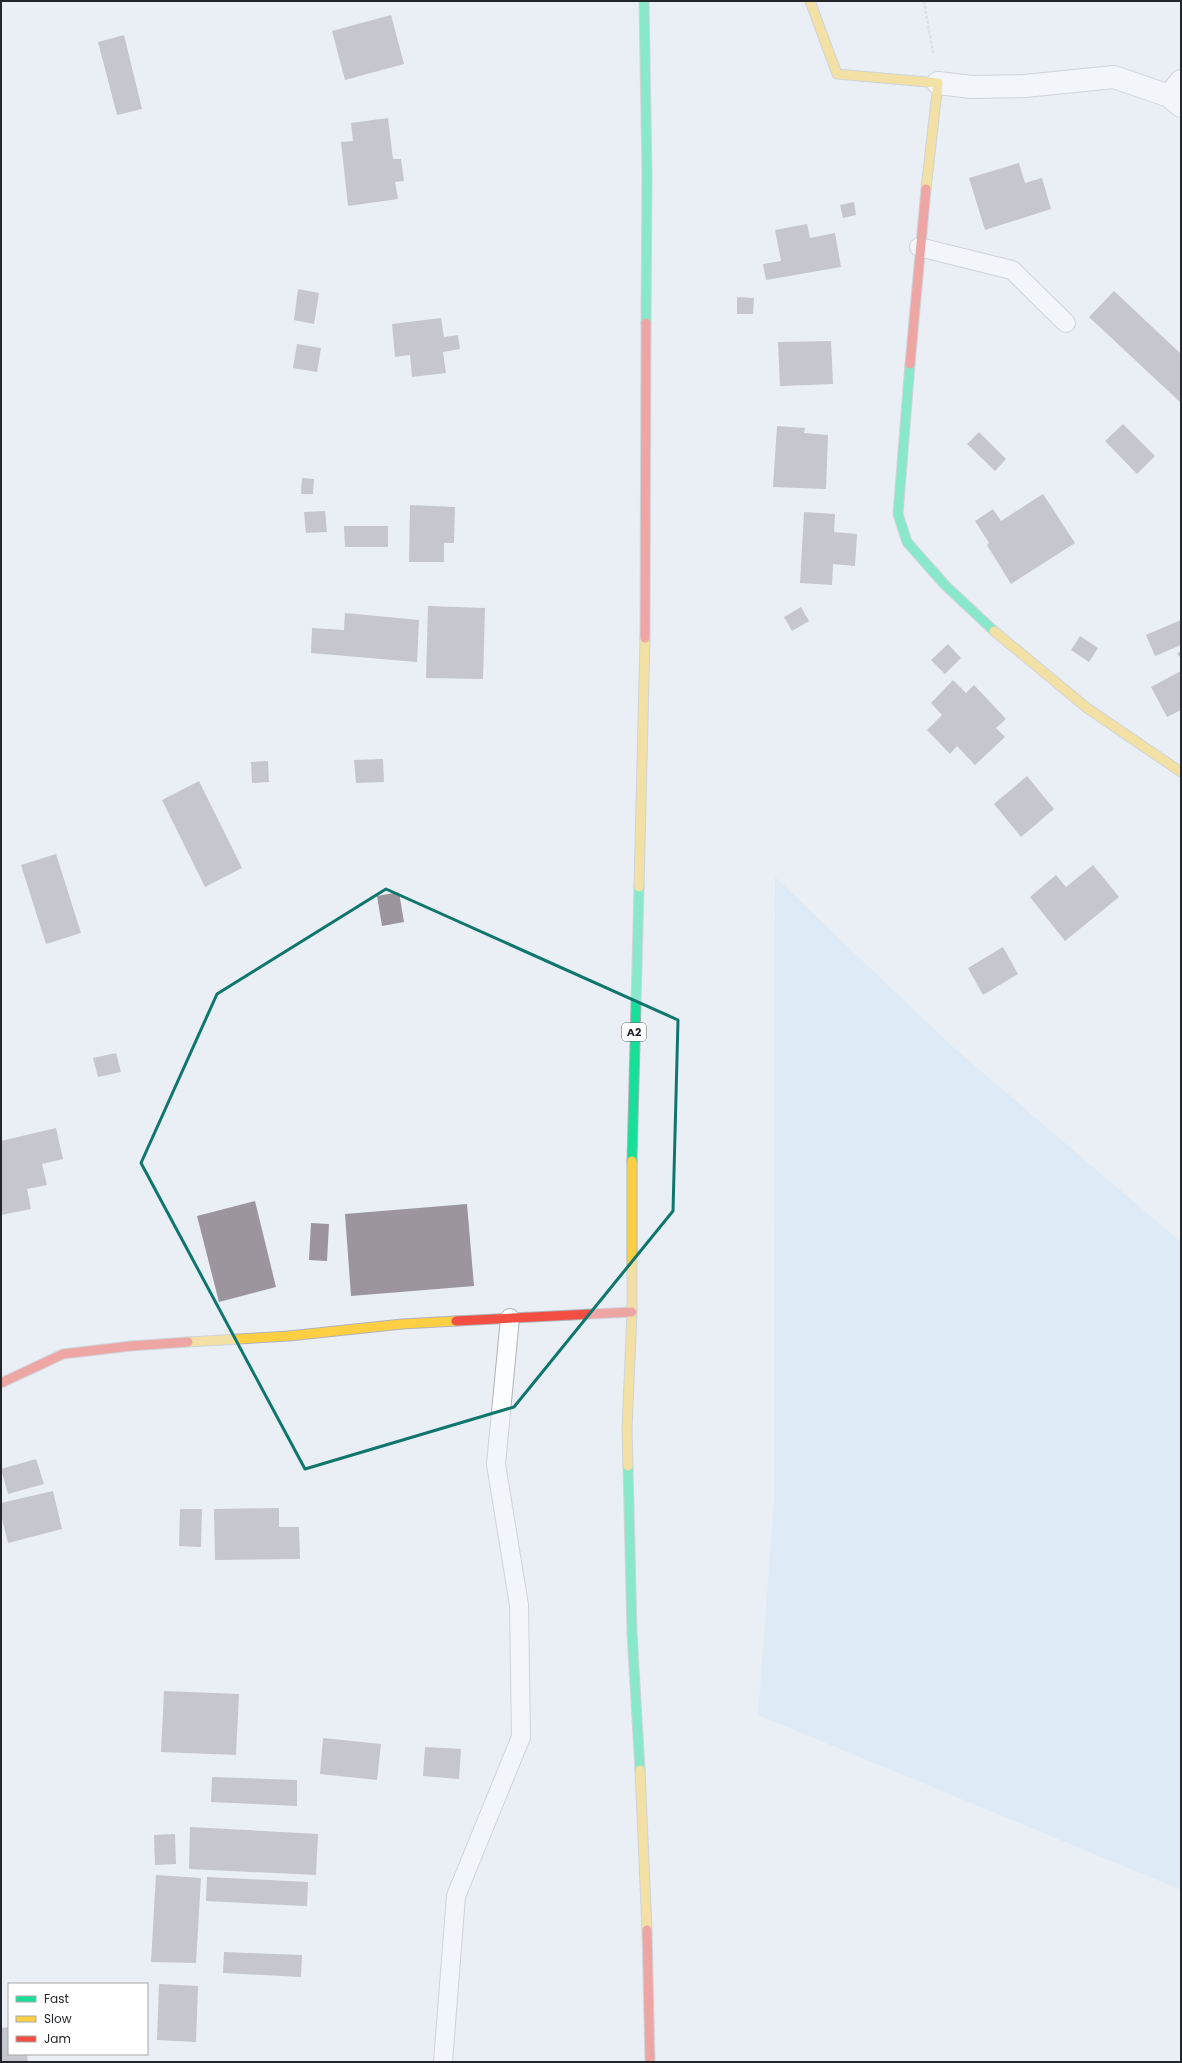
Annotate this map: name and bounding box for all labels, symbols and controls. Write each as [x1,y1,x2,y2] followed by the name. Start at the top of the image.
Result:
[622,1023,646,1041] road number: A2
[8,1983,148,2055] legend
[44,1990,69,2007] text: Fast
[44,2010,72,2027] text: Slow
[44,2030,71,2047] text: Jam

